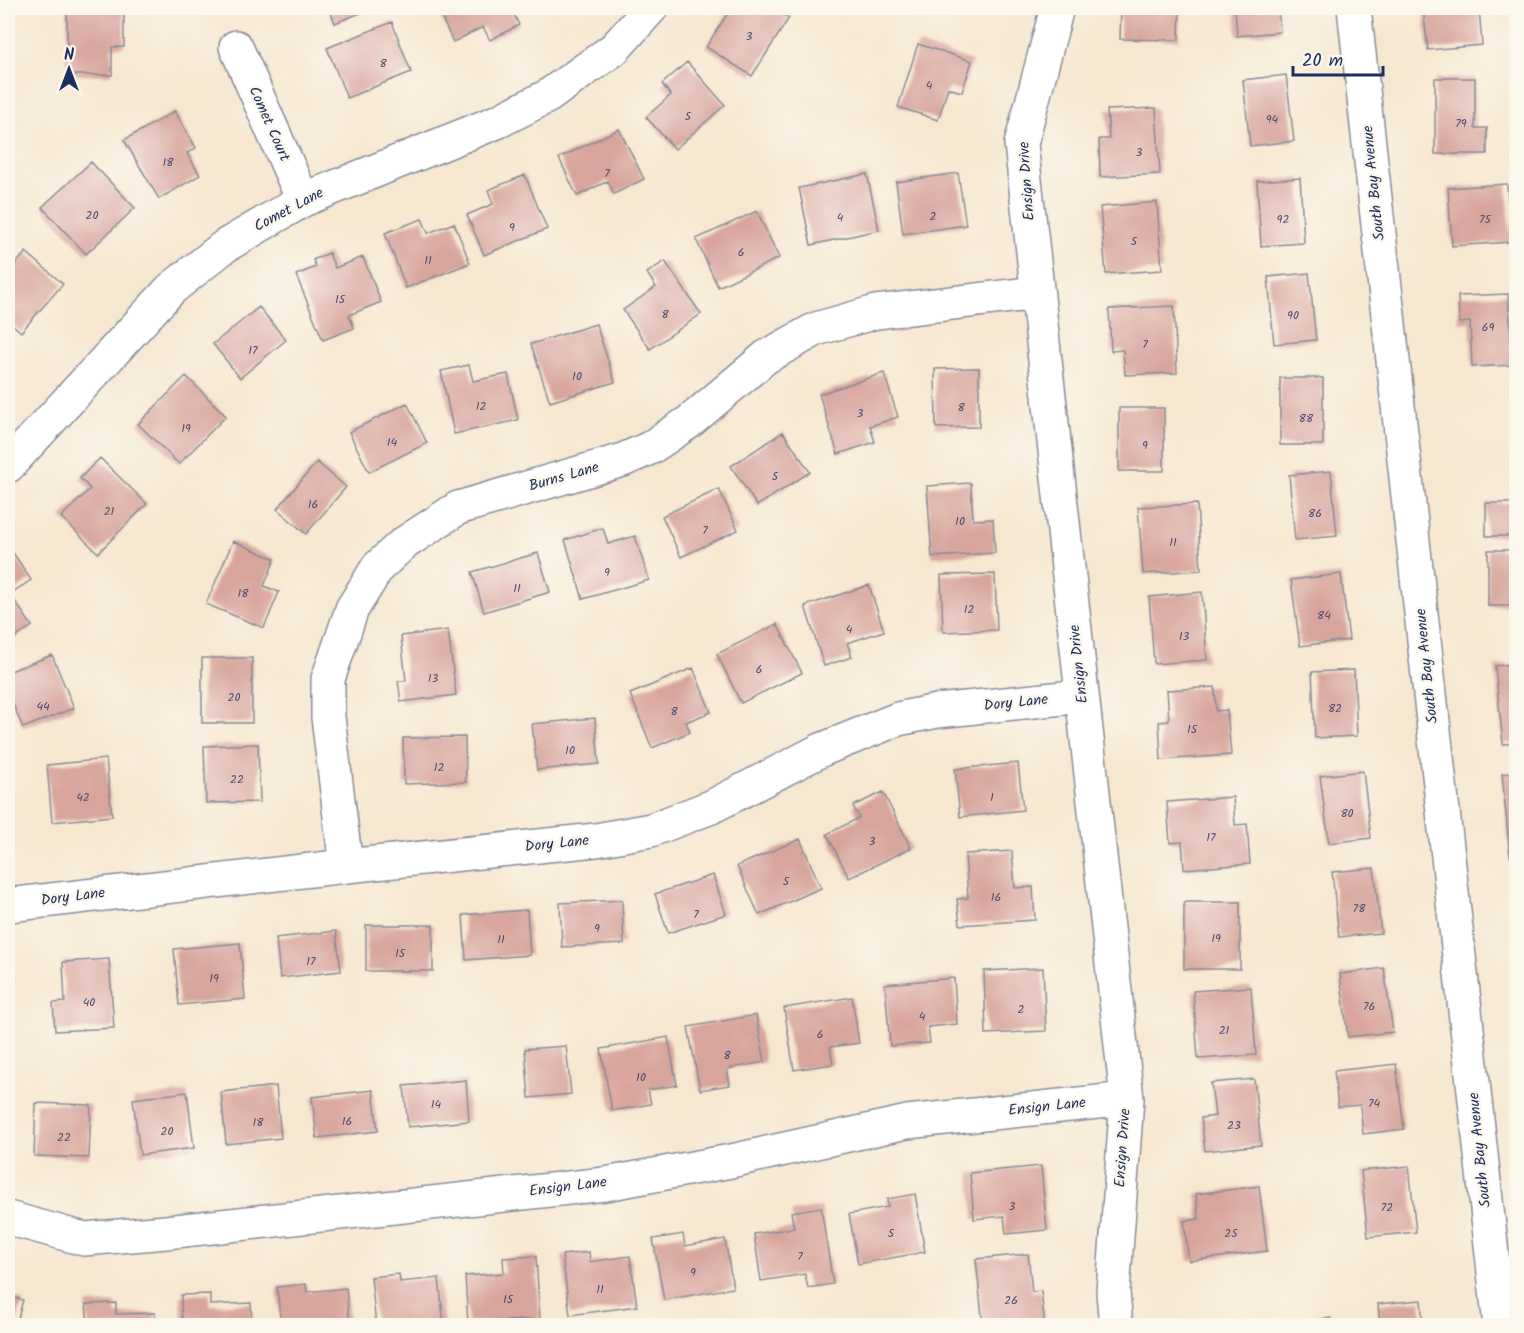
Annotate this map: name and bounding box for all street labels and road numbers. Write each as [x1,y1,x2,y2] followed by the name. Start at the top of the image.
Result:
[242,83,296,166] street label: Comet Court
[1356,124,1392,242] street label: South Bay Avenue
[1012,140,1042,221] street label: Ensign Drive
[250,181,329,238] street label: Comet Lane
[526,455,602,498] street label: Burns Lane
[1409,607,1445,725] street label: South Bay Avenue
[1063,623,1095,705] street label: Ensign Drive
[983,688,1050,718] street label: Dory Lane
[524,829,591,859] street label: Dory Lane
[40,881,107,913] street label: Dory Lane
[1007,1091,1087,1123] street label: Ensign Lane
[1462,1091,1498,1209] street label: South Bay Avenue
[1108,1107,1138,1188] street label: Ensign Drive
[528,1170,608,1204] street label: Ensign Lane

